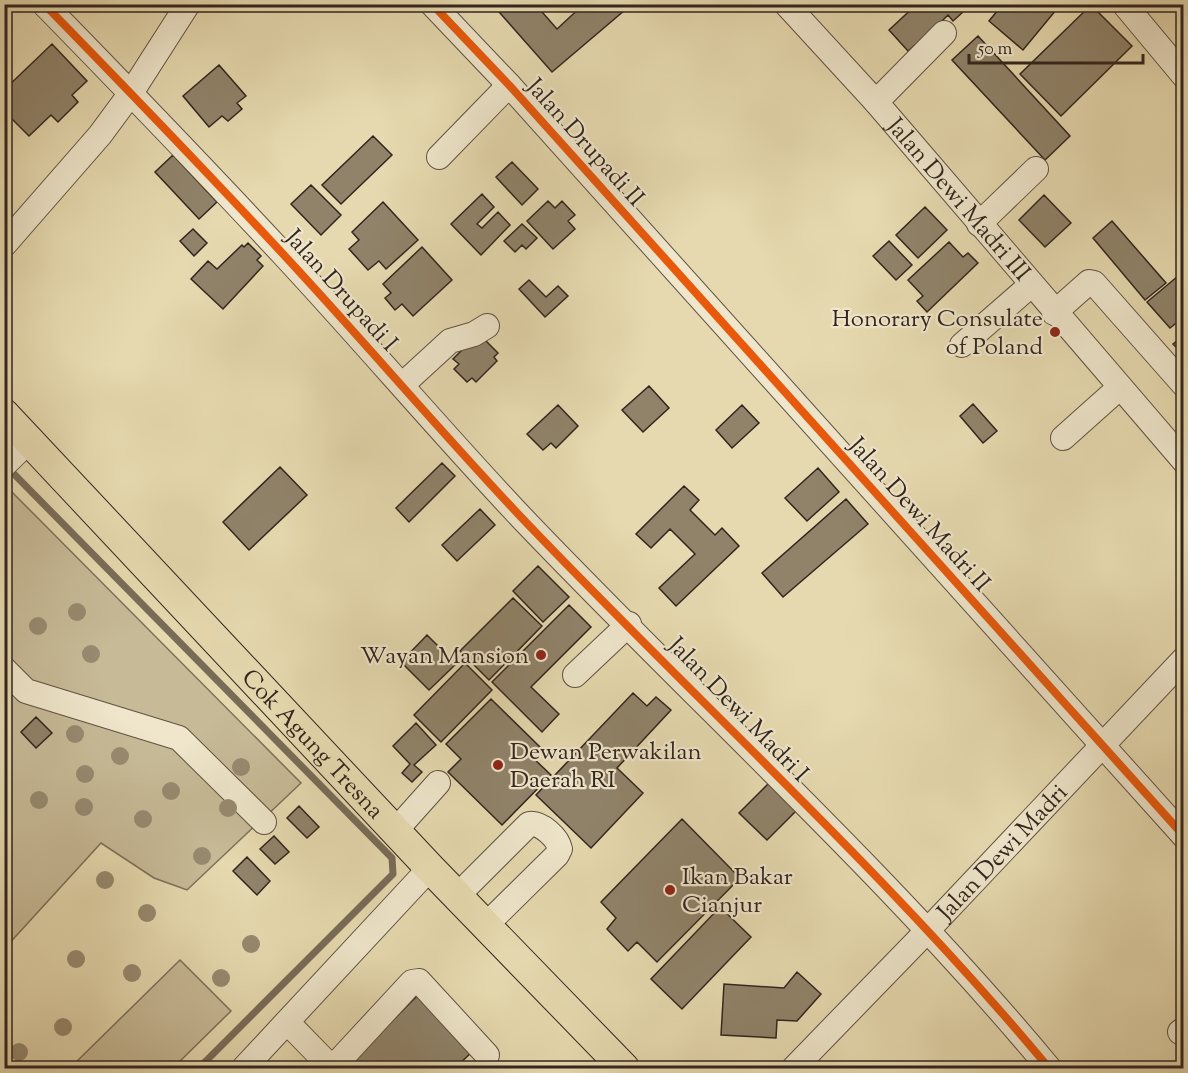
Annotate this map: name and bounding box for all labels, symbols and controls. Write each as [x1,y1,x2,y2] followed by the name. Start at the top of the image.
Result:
[969,27,1143,65] scale bar
[977,37,1013,63] text: 50 m
[516,70,651,215] street label: Jalan Drupadi II
[877,110,1038,290] street label: Jalan Dewi Madri III
[275,221,405,360] street label: Jalan Drupadi I
[832,303,1043,365] place label: Honorary Consulate of Poland
[1048,325,1062,339] marker: Honorary Consulate of Poland
[838,429,997,600] street label: Jalan Dewi Madri II
[658,629,816,791] street label: Jalan Dewi Madri I
[360,640,529,674] place label: Wayan Mansion
[534,648,548,662] marker: Wayan Mansion
[233,662,391,828] street label: Cok Agung Tresna
[510,736,702,798] place label: Dewan Perwakilan Daerah RI
[491,758,505,772] marker: Dewan Perwakilan Daerah RI
[929,777,1077,931] street label: Jalan Dewi Madri
[682,861,793,923] place label: Ikan Bakar Cianjur
[663,883,677,897] marker: Ikan Bakar Cianjur

